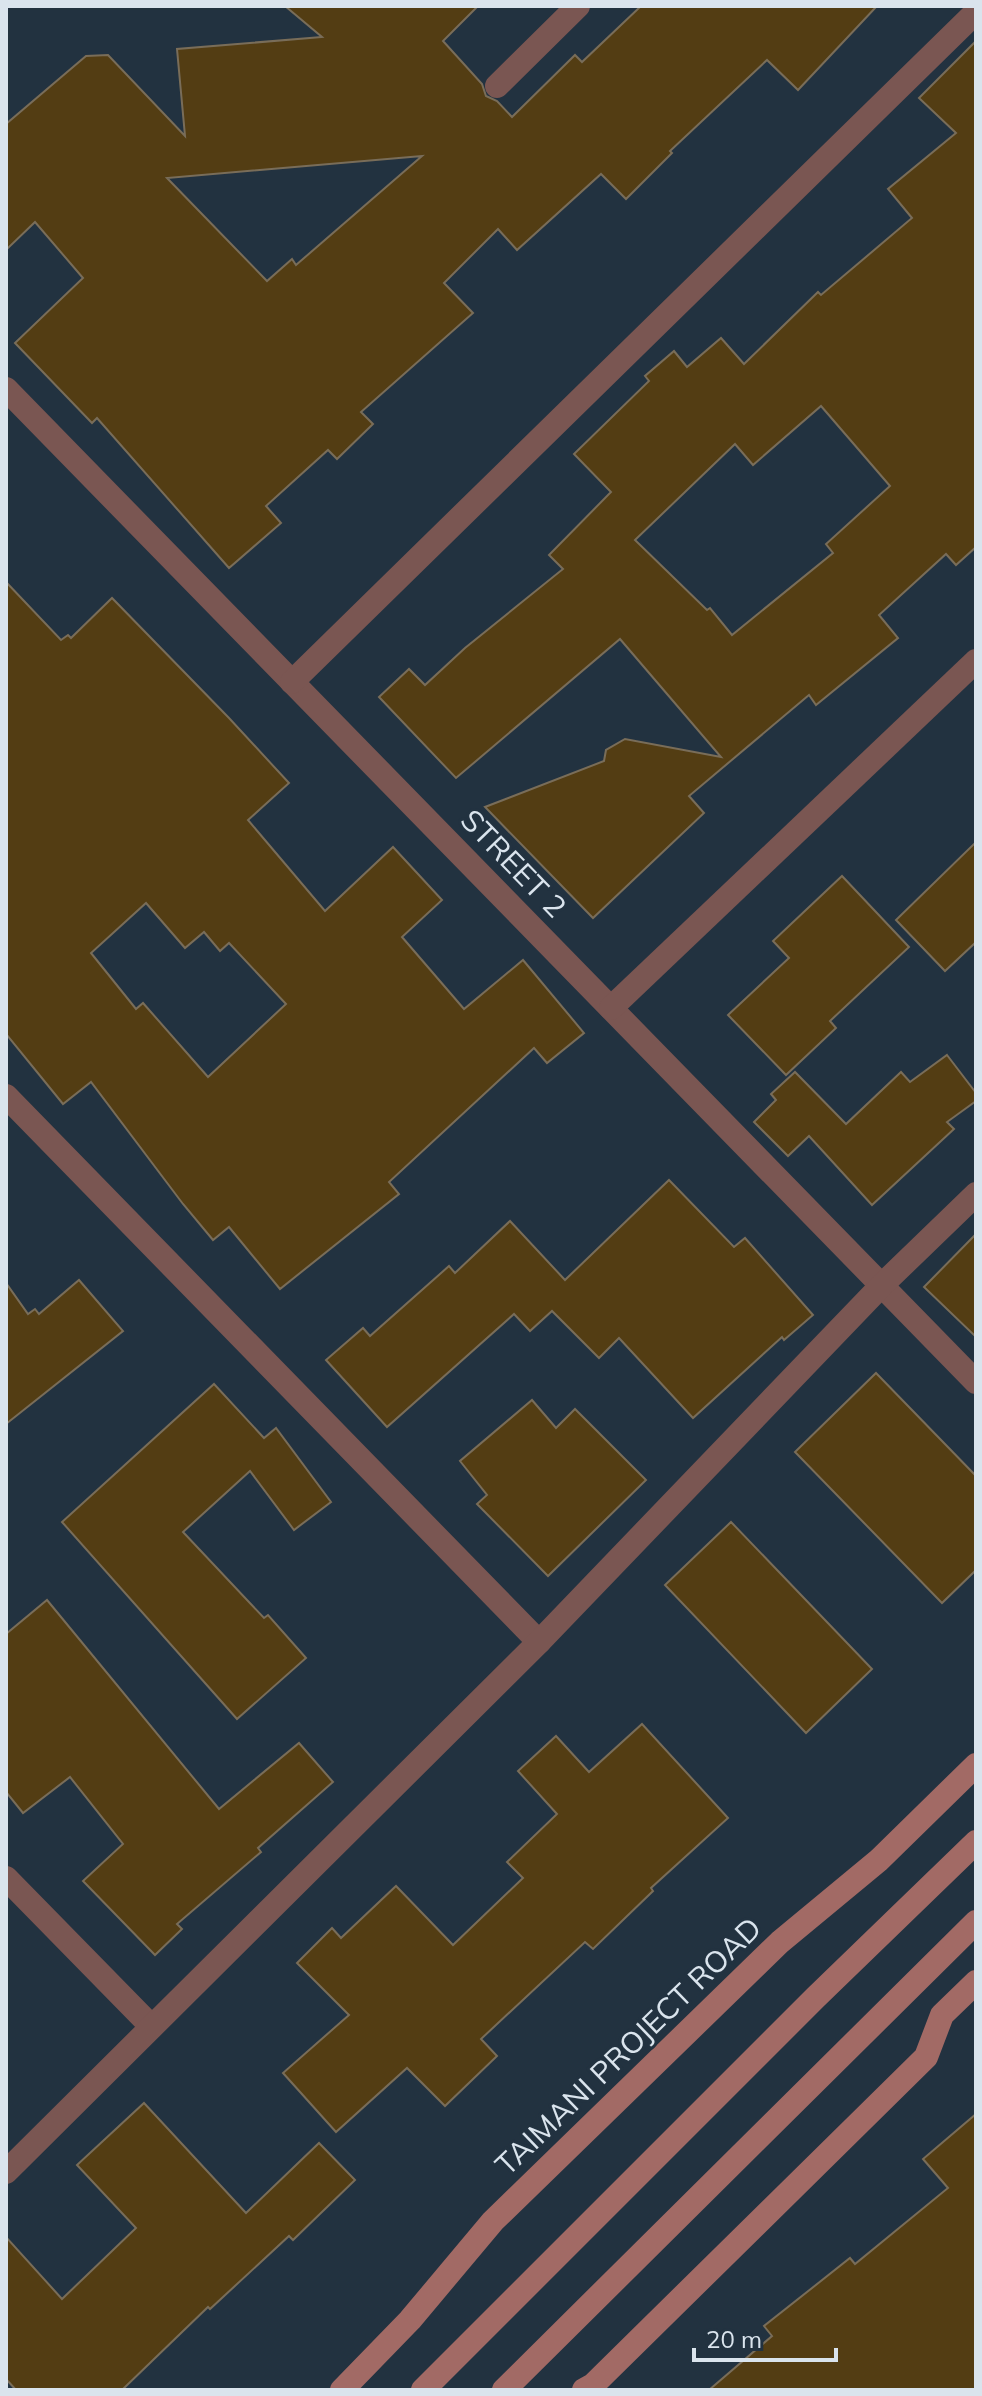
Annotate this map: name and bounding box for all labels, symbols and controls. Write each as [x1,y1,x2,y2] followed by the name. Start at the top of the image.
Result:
[453,801,575,925] street label: STREET 2
[487,1909,769,2183] street label: TAIMANI PROJECT ROAD
[694,2312,836,2362] scale bar
[706,2324,762,2354] text: 20 m

